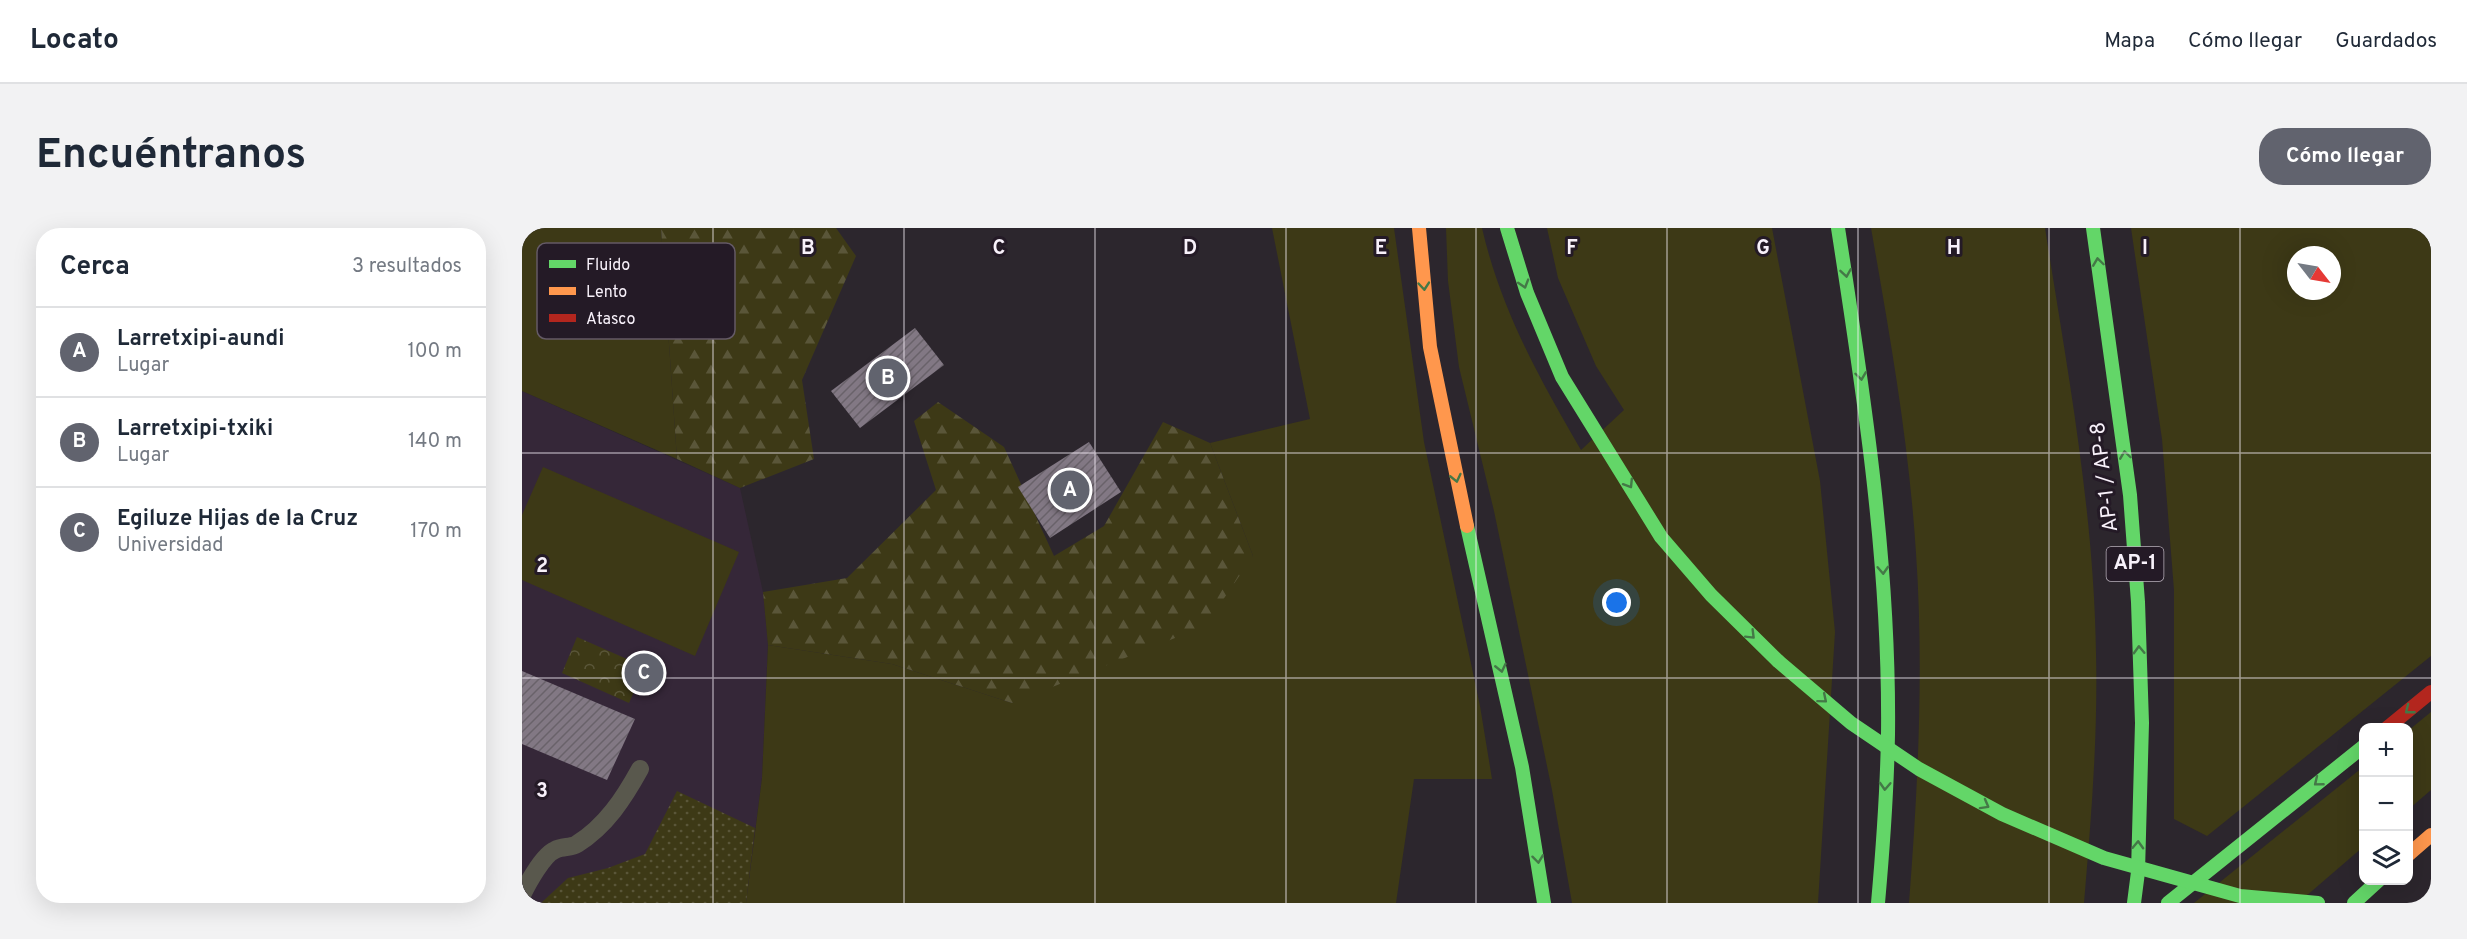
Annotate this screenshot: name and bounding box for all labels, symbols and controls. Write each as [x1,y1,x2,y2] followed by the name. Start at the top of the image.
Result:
[30,23,119,59] text: Locato
[2104,28,2155,55] text: Mapa
[2188,28,2302,55] text: Cómo llegar
[2335,28,2437,55] text: Guardados
[2259,128,2431,185] button: Cómo llegar
[36,130,306,183] text: Encuéntranos
[801,236,815,262] text: B
[993,236,1005,262] text: C
[1183,236,1197,262] text: D
[1375,236,1387,262] text: E
[1566,236,1578,262] text: F
[1756,236,1770,262] text: G
[1947,236,1961,262] text: H
[2142,236,2148,262] text: I
[537,243,735,339] legend
[2287,246,2341,300] north arrow
[60,251,130,284] text: Cerca
[352,254,462,280] text: 3 resultados
[586,256,630,276] text: Fluido
[2092,258,2104,267] one-way arrow
[1839,269,1851,278] one-way arrow
[1517,278,1529,289] one-way arrow
[1417,282,1430,291] one-way arrow
[586,283,627,303] text: Lento
[586,310,635,330] text: Atasco
[117,326,284,353] text: Larretxipi-aundi
[72,339,87,365] text: A
[407,339,462,365] text: 100 m
[117,353,169,379] text: Lugar
[868,356,908,400] pin: B
[1854,372,1866,381] one-way arrow
[117,416,273,443] text: Larretxipi-txiki
[2085,420,2125,534] street label: AP-1 / AP-8
[73,429,86,455] text: B
[408,429,462,455] text: 140 m
[117,443,169,469] text: Lugar
[2119,451,2131,460] one-way arrow
[1050,468,1090,512] pin: A
[1449,473,1462,483] one-way arrow
[1621,478,1633,488] one-way arrow
[117,506,358,533] text: Egiluze Hijas de la Cruz
[73,519,86,545] text: C
[410,519,462,545] text: 170 m
[117,533,224,559] text: Universidad
[2106,547,2164,581] road number: AP-1
[536,554,548,580] text: 2
[1876,566,1889,575] one-way arrow
[1602,588,1631,617] your location
[1744,627,1755,638] one-way arrow
[2133,645,2146,654] one-way arrow
[624,650,664,696] pin: C
[1494,663,1507,673] one-way arrow
[1816,692,1827,703] one-way arrow
[2405,702,2416,713] one-way arrow
[2359,723,2413,885] map controls
[2359,723,2413,777] button: +
[2314,775,2325,786] one-way arrow
[2359,777,2413,831] button: −
[536,779,548,805] text: 3
[1879,782,1892,791] one-way arrow
[1979,798,1990,810] one-way arrow
[2359,831,2413,885] button: layers
[2132,840,2145,849] one-way arrow
[1532,855,1544,864] one-way arrow

